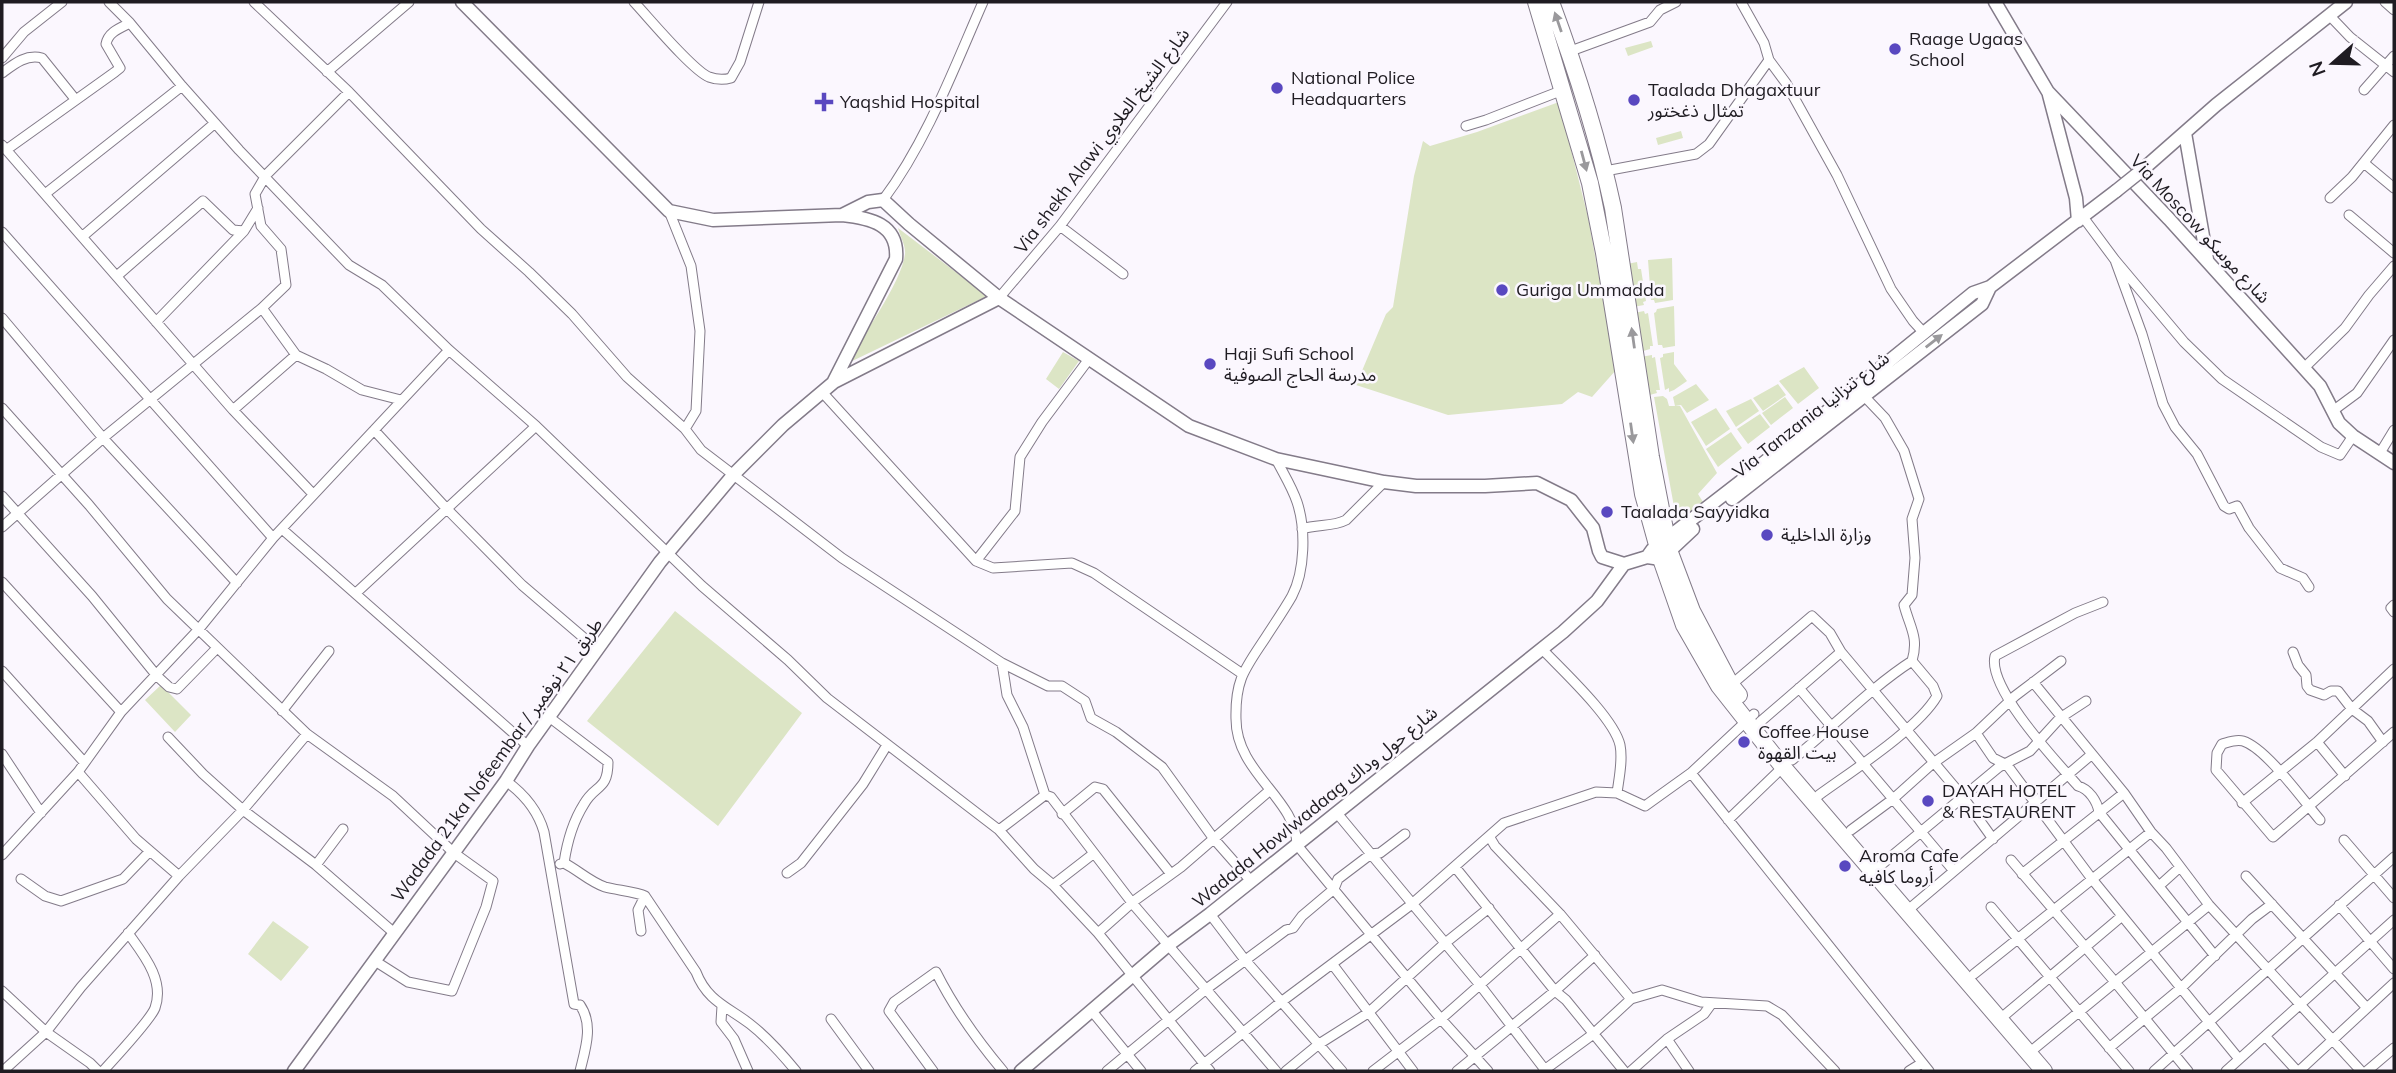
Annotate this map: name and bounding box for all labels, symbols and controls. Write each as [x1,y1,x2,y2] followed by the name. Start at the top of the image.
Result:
[1552,11,1563,32] one-way arrow
[1009,23,1197,260] street label: Via shekh Alawi شارع الشيخ العلاوي
[1909,27,2023,71] place label: Raage Ugaas School
[2298,28,2368,98] north arrow
[1887,41,1903,57] marker: Raage Ugaas School
[2303,58,2331,80] text: N
[1291,66,1415,110] place label: National Police Headquarters
[1647,78,1821,122] place label: Taalada Dhagaxtuur تمثال ذغختور
[1269,80,1285,96] marker: National Police Headquarters
[839,90,980,113] place label: Yaqshid Hospital
[814,92,834,112] marker: Yaqshid Hospital
[1626,92,1642,108] marker: Taalada Dhagaxtuur تمثال ذغختور
[2123,149,2276,310] street label: Via Moscow شارع موسكو
[1579,150,1590,172] one-way arrow
[1516,278,1665,301] place label: Guriga Ummadda
[1494,282,1510,298] marker: Guriga Ummadda
[1627,327,1638,349] one-way arrow
[1925,335,1943,349] one-way arrow
[1224,342,1377,388] place label: Haji Sufi School مدرسة الحاج الصوفية
[1728,346,1896,485] street label: Via Tanzania شارع تنزانيا
[1202,356,1218,372] marker: Haji Sufi School مدرسة الحاج الصوفية
[1627,422,1638,444] one-way arrow
[1621,500,1770,523] place label: Taalada Sayyidka
[1599,504,1615,520] marker: Taalada Sayyidka
[1781,523,1872,546] place label: وزارة الداخلية
[1759,527,1775,543] marker: وزارة الداخلية
[386,613,607,906] street label: Wadada 21ka Nofeembar / طريق ٢١ نوفمبر
[1188,701,1444,915] street label: Wadada Howlwadaag شارع حول وداك
[1758,720,1869,764] place label: Coffee House بيت القهوة
[1736,734,1752,750] marker: Coffee House بيت القهوة
[1942,779,2076,823] place label: DAYAH HOTEL & RESTAURENT
[1920,793,1936,809] marker: DAYAH HOTEL & RESTAURENT
[1859,844,1959,888] place label: Aroma Cafe أروما كافيه
[1837,858,1853,874] marker: Aroma Cafe أروما كافيه

